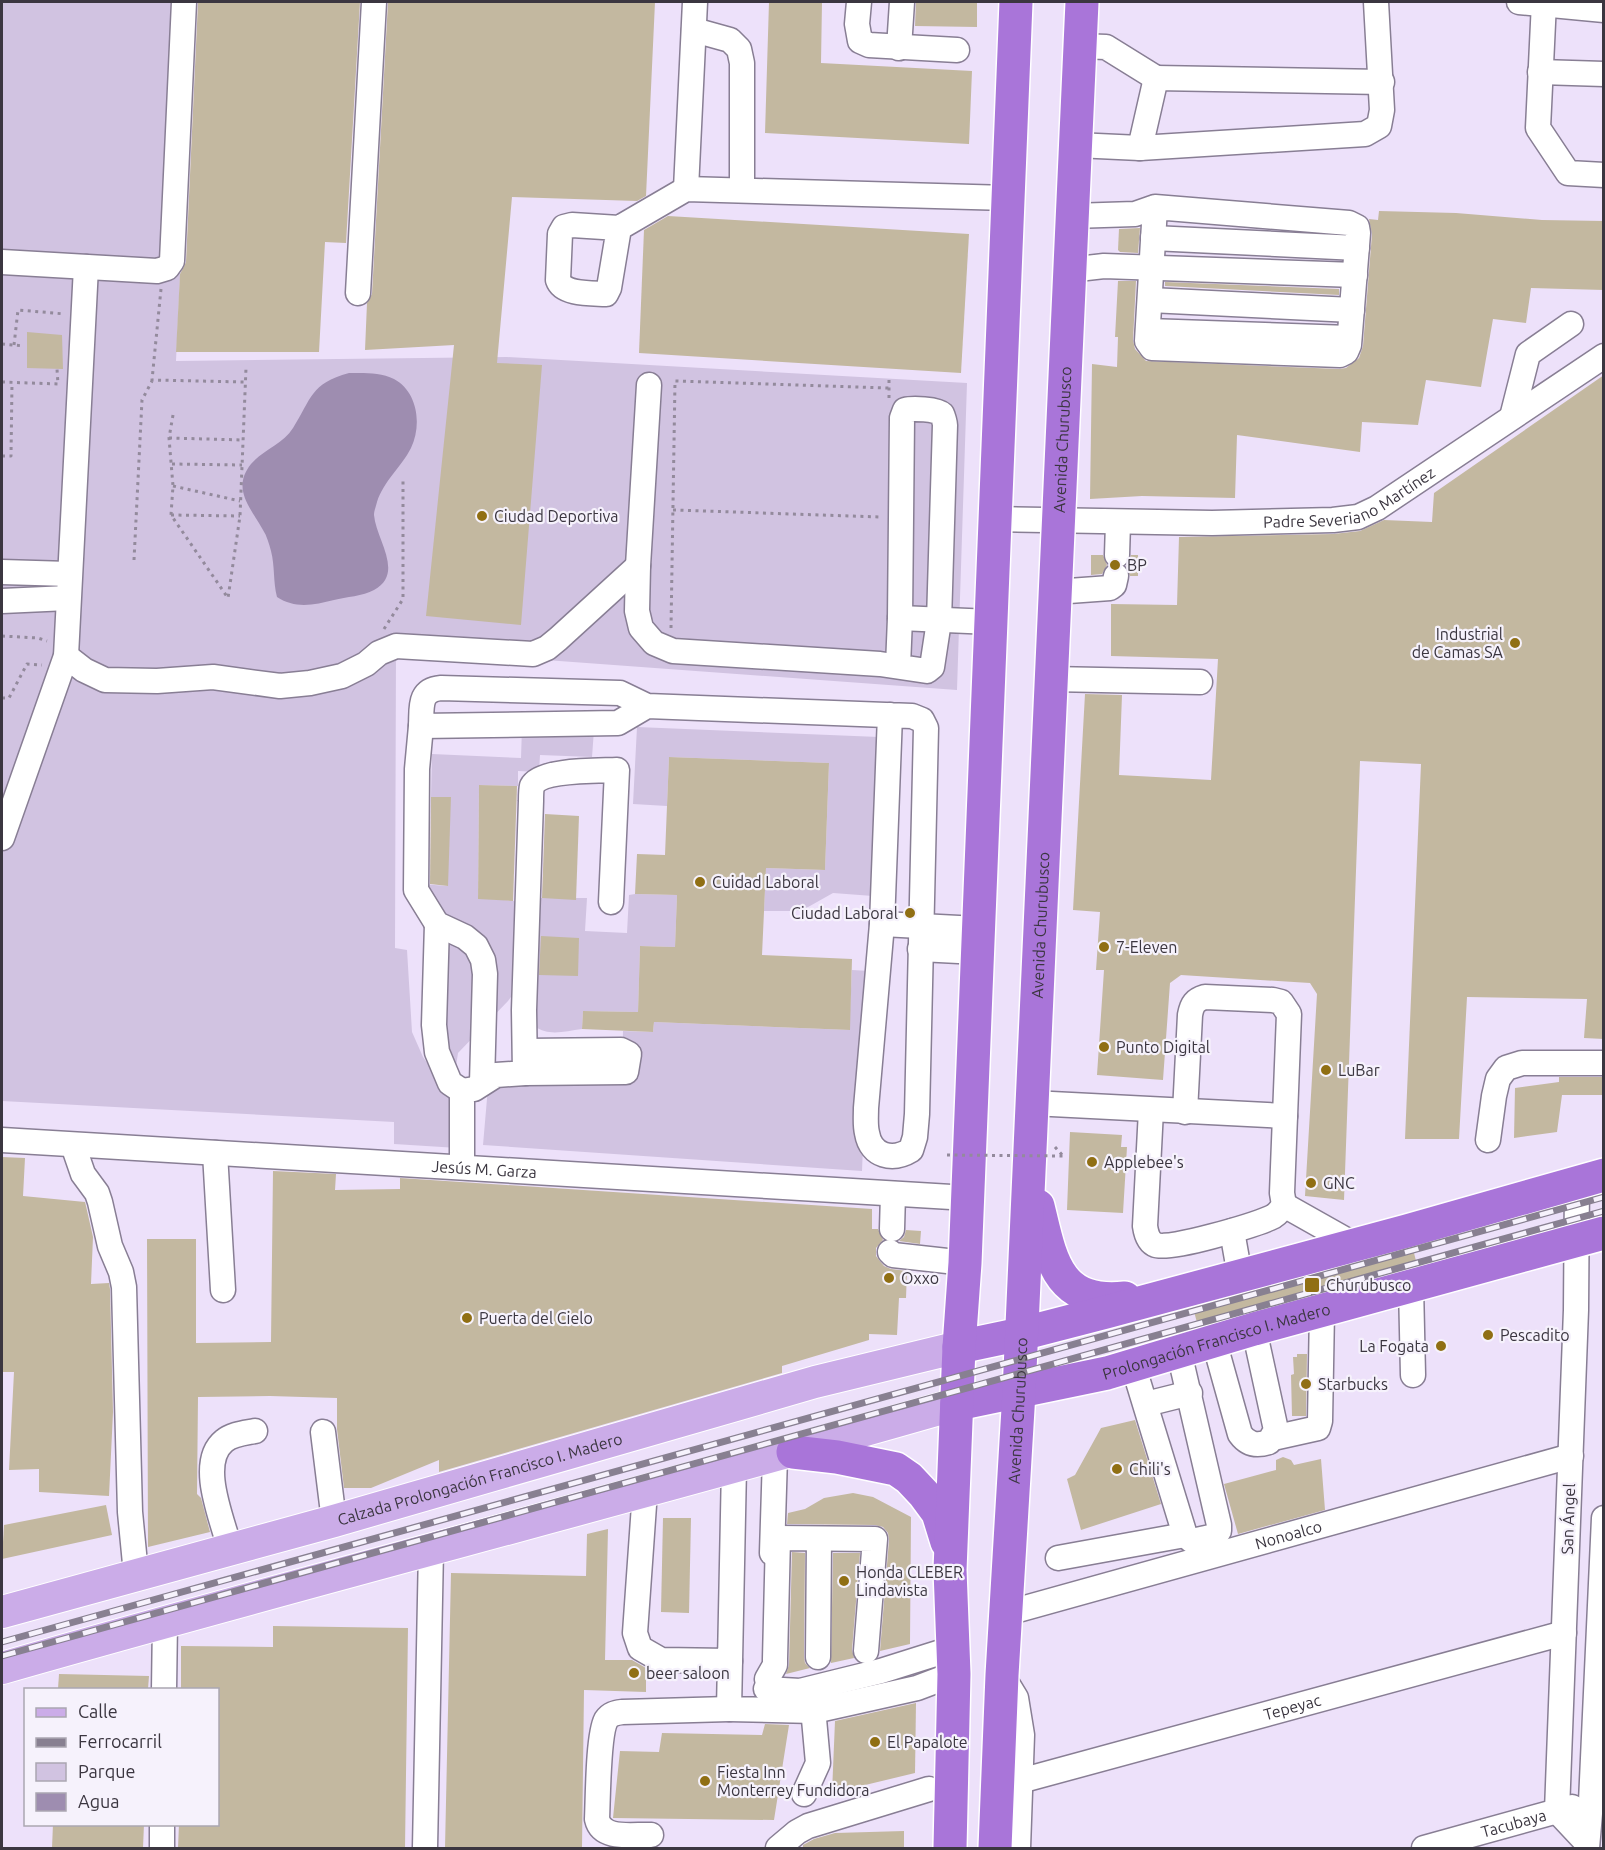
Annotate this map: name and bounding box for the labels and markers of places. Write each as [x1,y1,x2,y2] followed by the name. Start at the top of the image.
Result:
[494,507,619,525] place label: Ciudad Deportiva
[475,509,489,523] marker: Ciudad Deportiva
[1127,556,1147,574] place label: BP
[1108,558,1122,572] marker: BP
[1412,625,1504,661] place label: Industrial de Camas SA
[1508,636,1522,650] marker: Industrial de Camas SA
[712,873,819,891] place label: Cuidad Laboral
[693,875,707,889] marker: Cuidad Laboral
[791,904,898,922] place label: Ciudad Laboral
[903,906,917,920] marker: Ciudad Laboral
[1116,938,1177,956] place label: 7-Eleven
[1097,940,1111,954] marker: 7-Eleven
[1116,1038,1210,1056] place label: Punto Digital
[1097,1040,1111,1054] marker: Punto Digital
[1338,1061,1380,1079] place label: LuBar
[1319,1063,1333,1077] marker: LuBar
[1104,1153,1184,1171] place label: Applebee's
[1085,1155,1099,1169] marker: Applebee's
[1323,1174,1355,1192] place label: GNC
[1304,1176,1318,1190] marker: GNC
[901,1269,939,1287] place label: Oxxo
[882,1271,896,1285] marker: Oxxo
[1303,1276,1321,1294] marker: Churubusco
[1326,1276,1411,1294] place label: Churubusco
[479,1309,593,1327] place label: Puerta del Cielo
[460,1311,474,1325] marker: Puerta del Cielo
[1500,1326,1570,1344] place label: Pescadito
[1481,1328,1495,1342] marker: Pescadito
[1359,1337,1429,1355] place label: La Fogata
[1434,1339,1448,1353] marker: La Fogata
[1318,1375,1388,1393] place label: Starbucks
[1299,1377,1313,1391] marker: Starbucks
[1129,1460,1171,1478] place label: Chili's
[1110,1462,1124,1476] marker: Chili's
[856,1563,963,1599] place label: Honda CLEBER Lindavista
[837,1574,851,1588] marker: Honda CLEBER Lindavista
[646,1664,730,1682] place label: beer saloon
[627,1666,641,1680] marker: beer saloon
[887,1733,968,1751] place label: El Papalote
[868,1735,882,1749] marker: El Papalote
[717,1763,870,1799] place label: Fiesta Inn Monterrey Fundidora
[698,1774,712,1788] marker: Fiesta Inn Monterrey Fundidora

